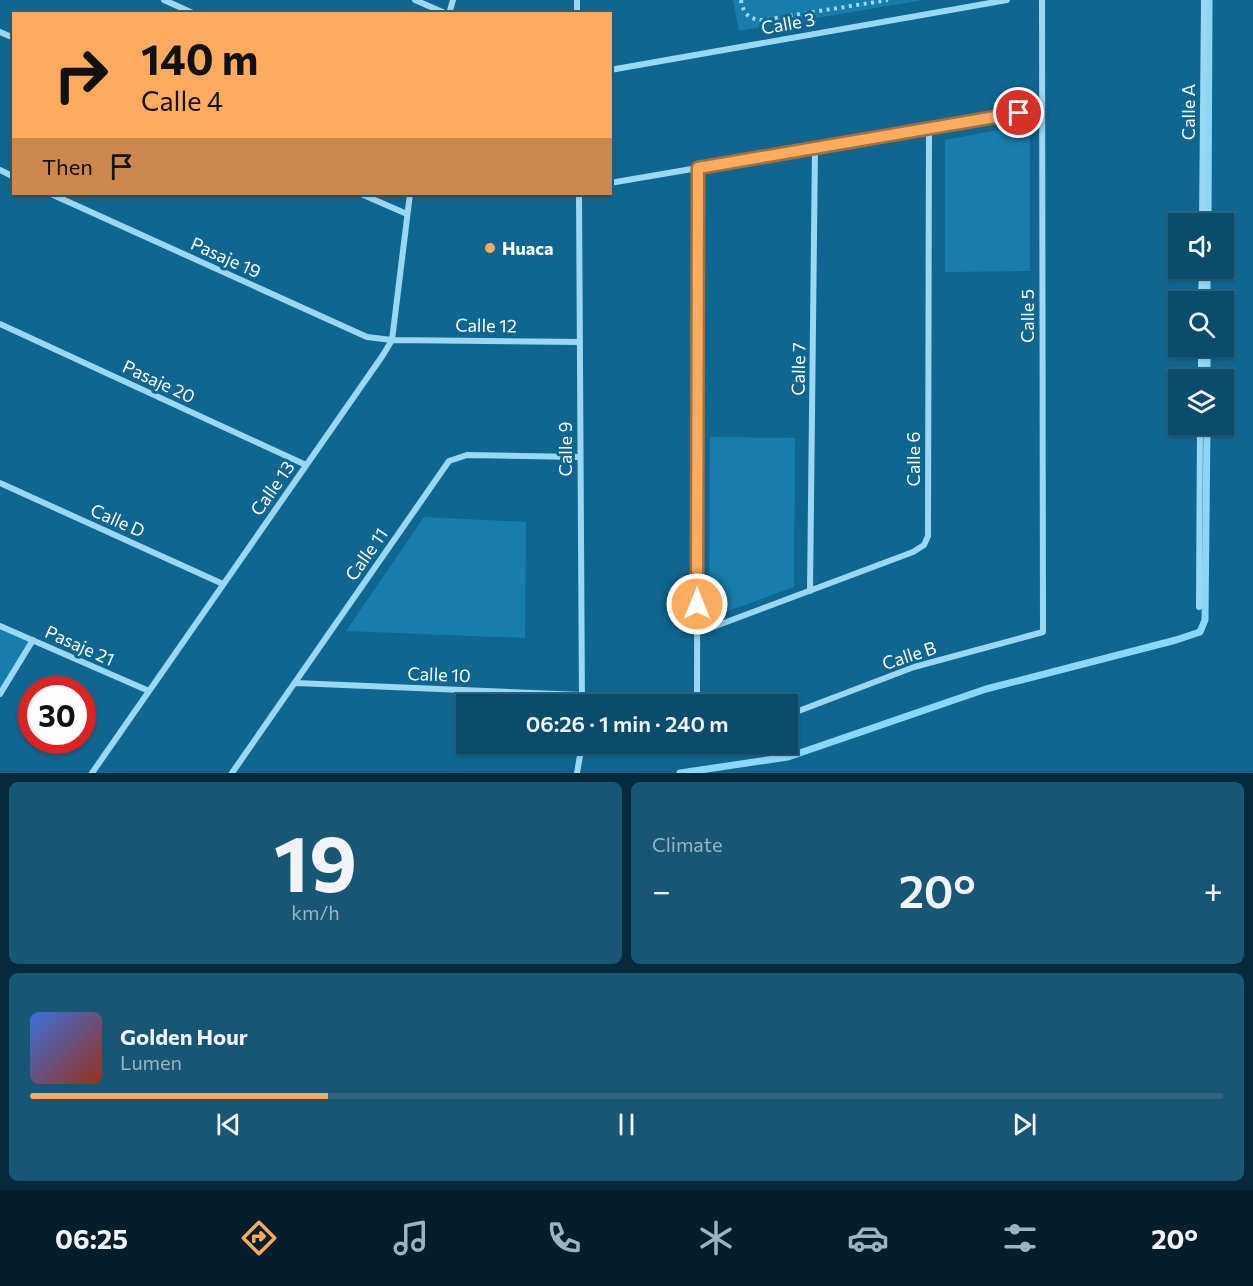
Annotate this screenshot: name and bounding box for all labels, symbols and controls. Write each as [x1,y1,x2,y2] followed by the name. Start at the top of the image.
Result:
[759,7,817,39] street label: Calle 3
[141,32,258,84] text: 140 m
[42,36,120,114] icon: right
[141,84,223,117] text: Calle 4
[1177,84,1199,140] street label: Calle A
[993,87,1044,138] pin
[1002,96,1035,129] icon: arrive
[105,150,138,183] icon: arrive
[42,153,93,180] text: Then
[1168,213,1234,435] map controls
[1168,213,1234,279] button: sound
[188,232,264,282] street label: Pasaje 19
[502,237,553,259] place label: Huaca
[483,241,497,255] marker: Huaca
[1016,289,1038,343] street label: Calle 5
[1168,291,1234,357] button: search
[455,313,517,337] street label: Calle 12
[787,342,809,396] street label: Calle 7
[119,355,199,407] street label: Pasaje 20
[1168,369,1234,435] button: layers
[554,422,576,476] street label: Calle 9
[902,432,924,486] street label: Calle 6
[245,456,299,520] street label: Calle 13
[87,498,149,542] street label: Calle D
[340,523,392,585] street label: Calle 11
[665,572,729,636] position arrow
[42,620,118,670] street label: Pasaje 21
[879,636,939,674] street label: Calle B
[407,662,471,686] street label: Calle 10
[18,676,96,754] speed limit sign: 30
[526,710,728,737] text: 06:26 · 1 min · 240 m
[274,813,357,908] text: 19
[652,832,722,856] text: Climate
[899,862,976,917] text: 20°
[652,869,671,910] text: −
[1204,869,1223,910] text: +
[291,900,340,924] text: km/h
[120,1023,248,1050] text: Golden Hour
[120,1050,182,1074] text: Lumen
[212,1108,245,1141] icon: previous
[610,1108,643,1141] icon: pause
[1008,1108,1041,1141] icon: next
[238,1217,280,1259] icon: directions
[390,1217,432,1259] icon: music
[543,1217,585,1259] icon: phone
[695,1217,737,1259] icon: climate
[847,1217,889,1259] icon: car
[999,1217,1041,1259] icon: filters
[55,1222,128,1255] text: 06:25
[1151,1222,1198,1255] text: 20°

